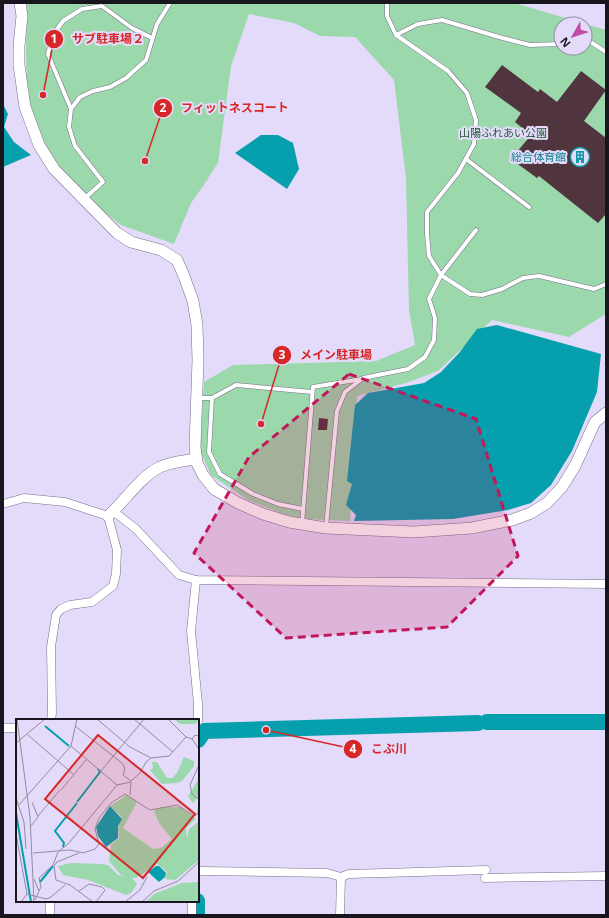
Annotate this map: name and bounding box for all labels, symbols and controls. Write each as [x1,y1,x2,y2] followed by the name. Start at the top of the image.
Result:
[553,16,593,56] north arrow
[44,27,152,51] callout: サブ駐車場２
[51,30,57,47] text: 1
[72,30,144,47] text: サブ駐車場２
[556,34,573,51] text: N
[153,96,297,120] callout: フィットネスコート
[160,99,167,116] text: 2
[181,99,289,116] text: フィットネスコート
[459,125,547,140] park label: 山陽ふれあい公園
[569,146,591,168] building icon: 総合体育館
[511,149,566,164] place label: 総合体育館
[272,343,380,367] callout: メイン駐車場
[279,346,286,363] text: 3
[300,346,372,363] text: メイン駐車場
[16,719,199,902] inset map
[343,737,415,761] callout: こぶ川
[350,740,357,757] text: 4
[371,740,407,757] text: こぶ川

